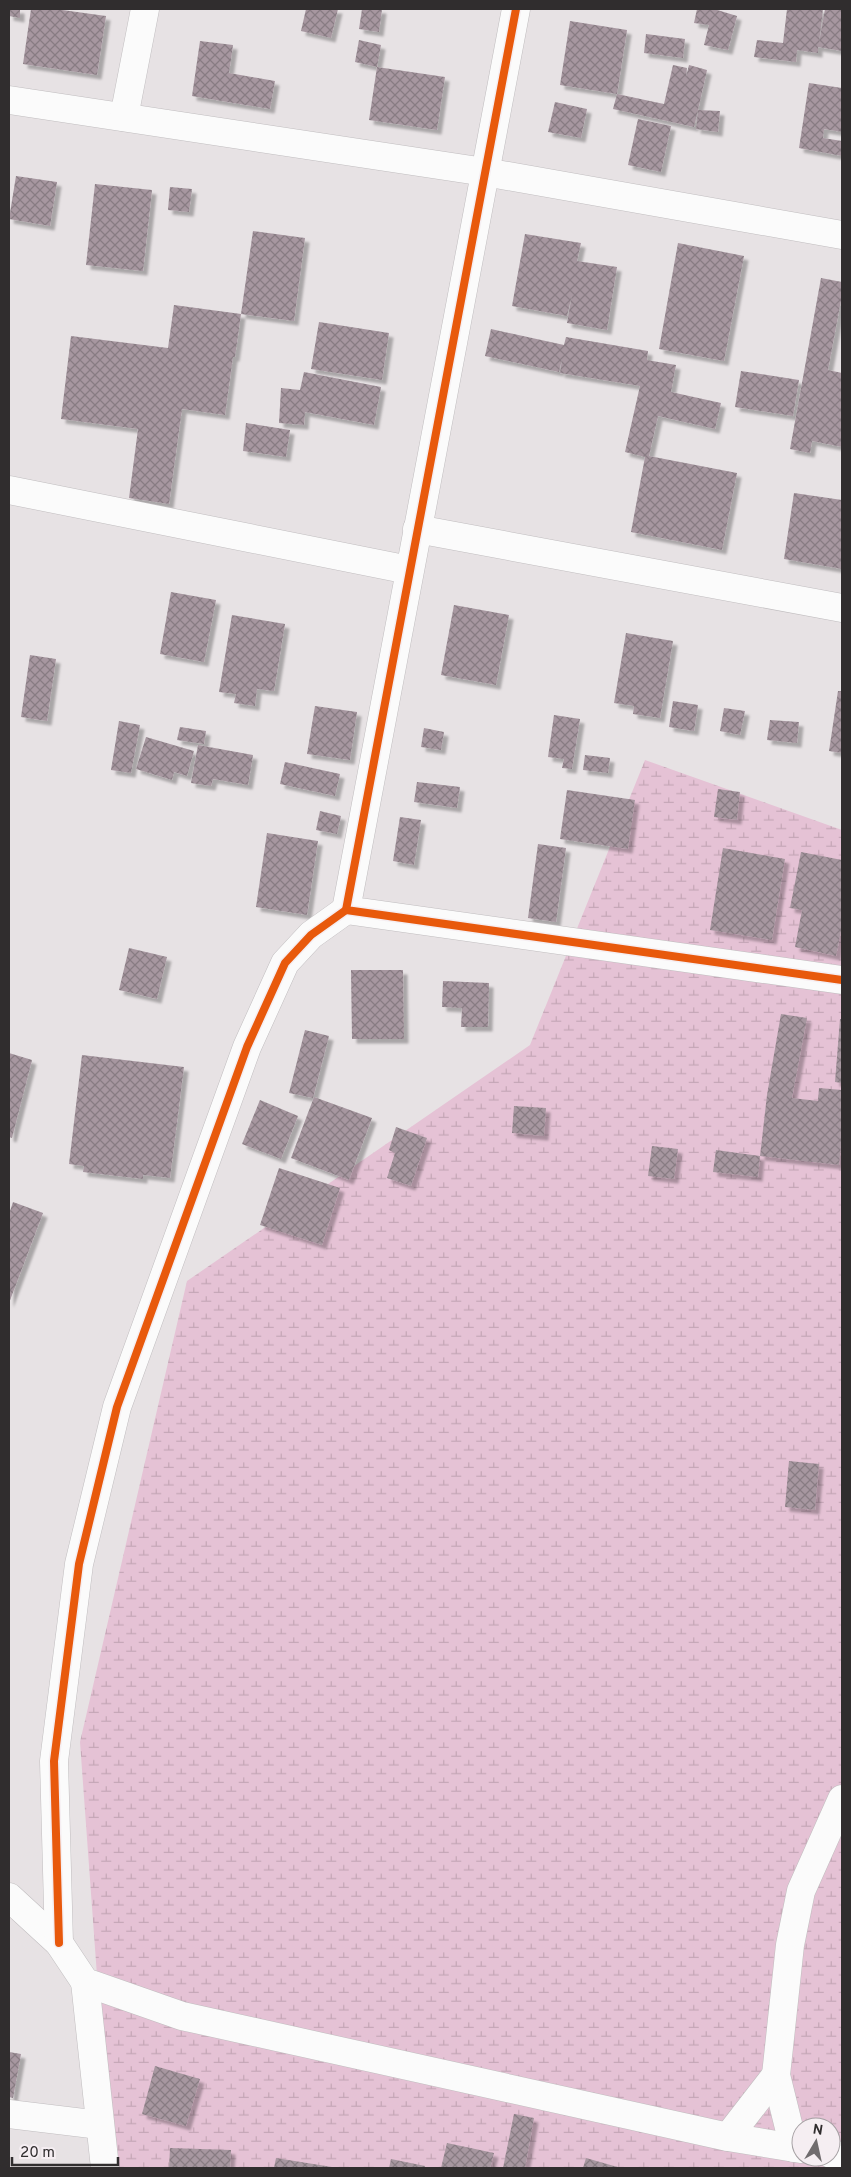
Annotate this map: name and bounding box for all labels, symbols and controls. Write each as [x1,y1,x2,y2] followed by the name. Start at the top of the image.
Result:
[791,2117,841,2167] north arrow
[811,2121,824,2140] text: N
[12,2134,119,2166] scale bar
[20,2144,55,2163] text: 20 m

